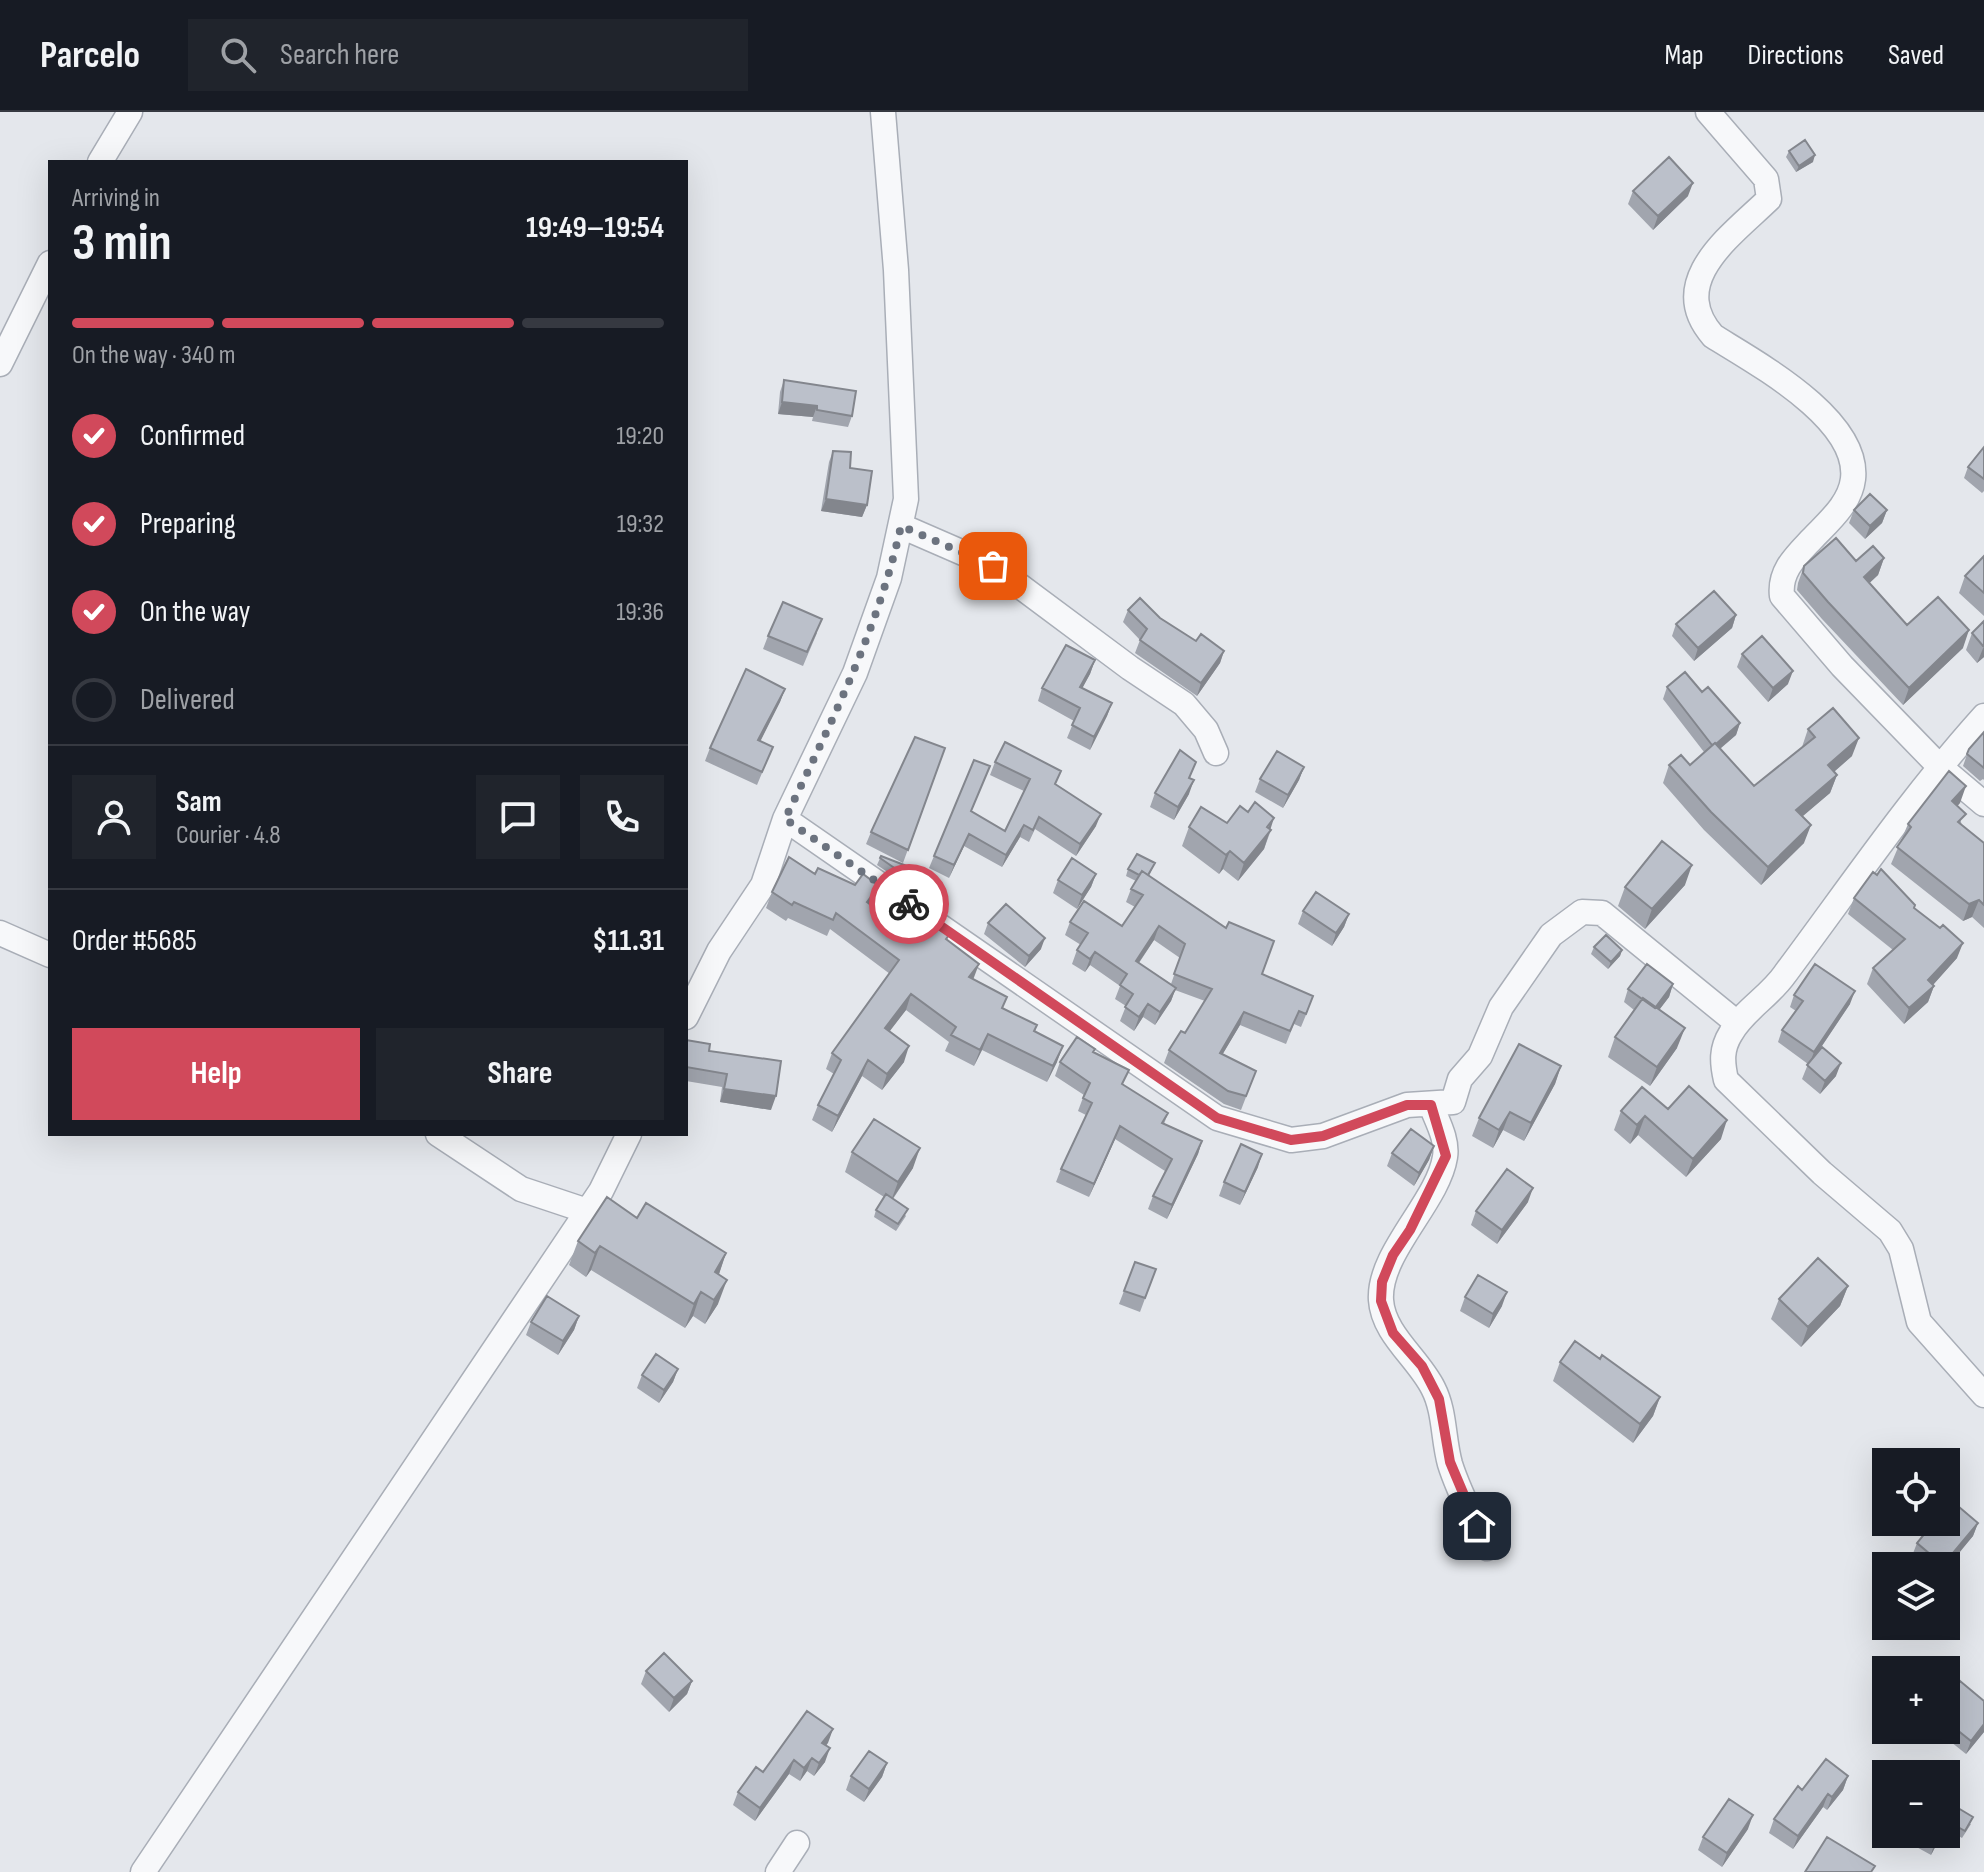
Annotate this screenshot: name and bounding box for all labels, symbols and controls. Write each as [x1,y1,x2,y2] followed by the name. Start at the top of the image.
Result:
[188,19,748,91] search box
[40,33,140,78] text: Parcelo
[216,33,260,77] icon: search
[280,37,399,73] text: Search here
[1665,39,1704,72] text: Map
[1748,39,1844,72] text: Directions
[1888,39,1944,72] text: Saved
[72,183,160,214] text: Arriving in
[526,210,664,246] text: 19:49–19:54
[72,212,172,275] text: 3 min
[72,340,235,371] text: On the way · 340 m
[72,414,116,458] icon: check
[140,418,245,454] text: Confirmed
[616,421,664,452] text: 19:20
[72,502,116,546] icon: check
[140,506,236,542] text: Preparing
[617,509,664,540] text: 19:32
[959,532,1027,600] pin
[971,544,1015,588] icon: bag
[72,590,116,634] icon: check
[140,594,250,630] text: On the way
[616,597,664,628] text: 19:36
[140,682,235,718] text: Delivered
[72,775,156,859] button: person
[476,775,560,859] button: chat
[580,775,664,859] button: phone
[176,784,222,820] text: Sam
[176,820,281,851] text: Courier · 4.8
[869,864,949,944] courier
[887,882,931,926] icon: bike
[72,923,197,959] text: Order #5685
[592,923,664,959] text: $11.31
[72,1028,360,1120] button: Help
[376,1028,664,1120] button: Share
[1872,1448,1960,1848] map controls
[1872,1448,1960,1536] button: locate
[1443,1492,1511,1560] pin
[1455,1504,1499,1548] icon: home
[1872,1552,1960,1640] button: layers
[1872,1656,1960,1744] button: +
[1872,1760,1960,1848] button: −

